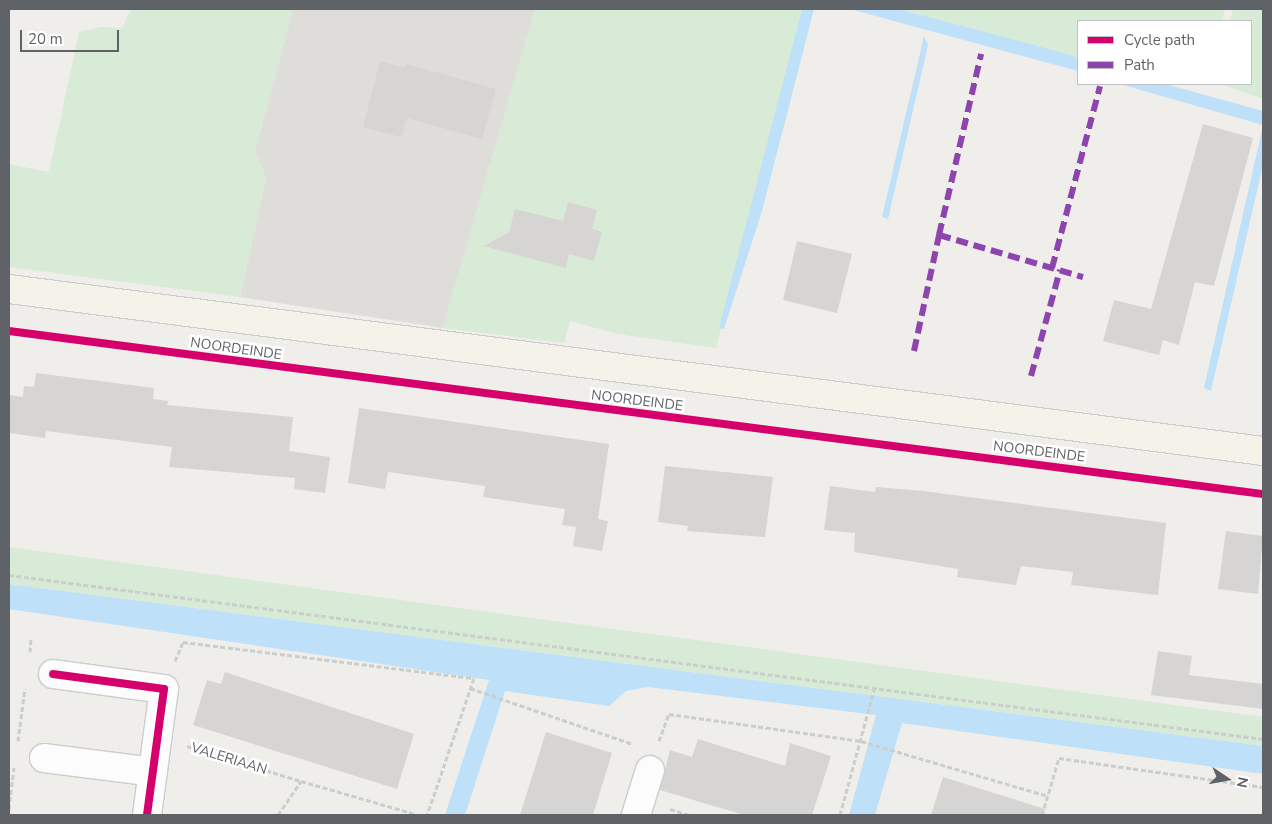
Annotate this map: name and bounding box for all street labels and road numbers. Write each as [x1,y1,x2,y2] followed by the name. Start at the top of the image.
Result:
[189,334,283,364] street label: NOORDEINDE
[590,387,684,415] street label: NOORDEINDE
[992,438,1086,466] street label: NOORDEINDE
[189,739,269,779] street label: VALERIAAN

